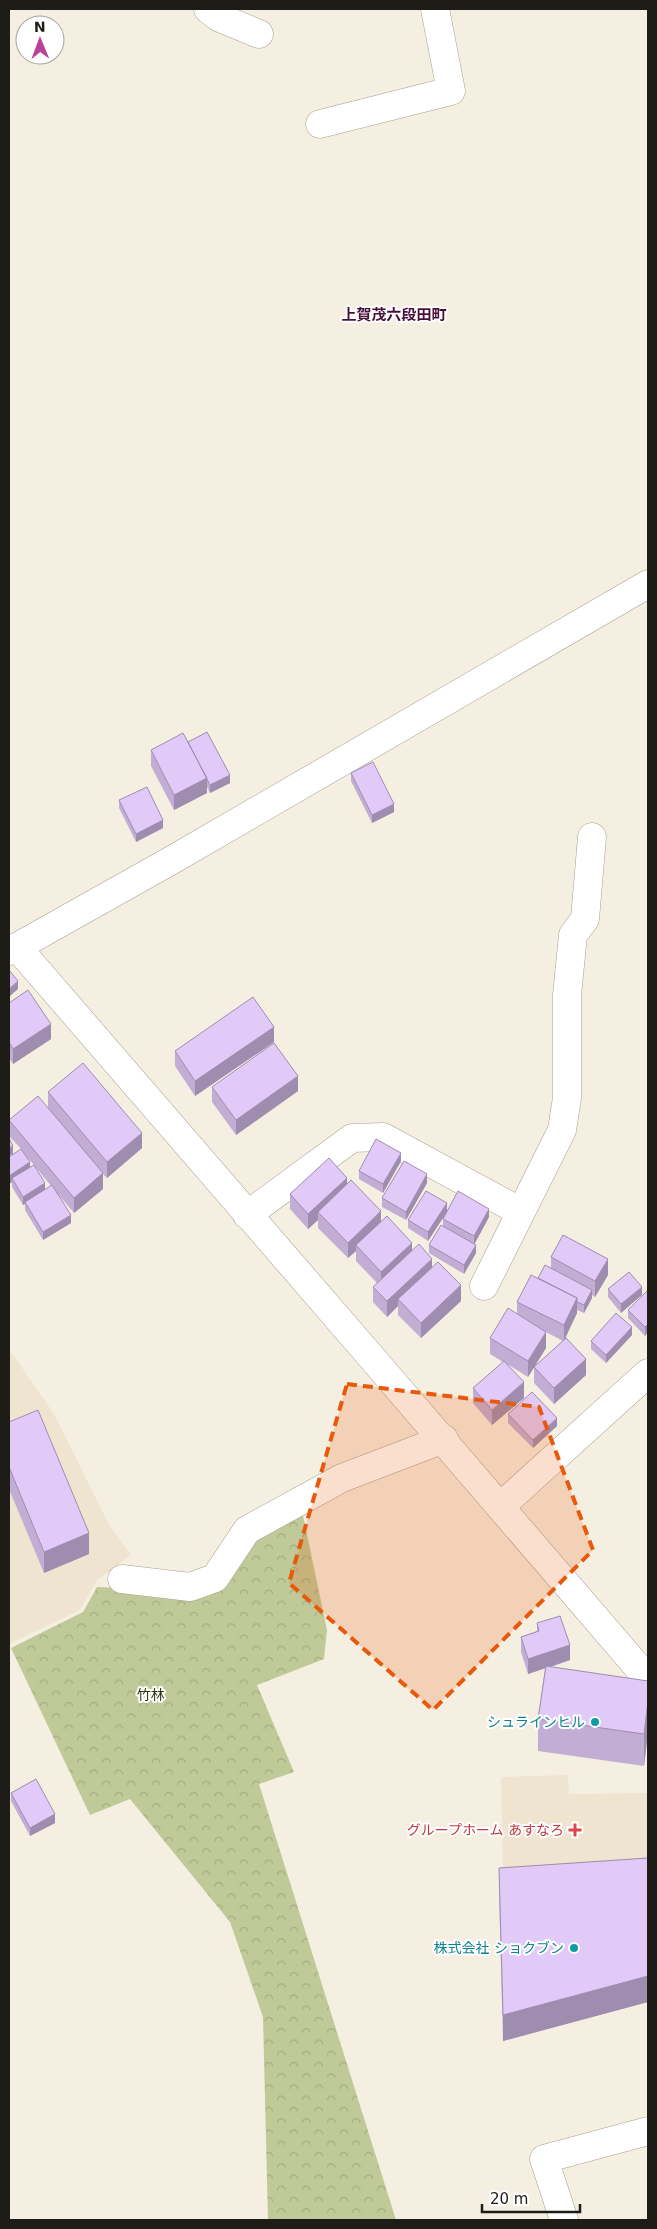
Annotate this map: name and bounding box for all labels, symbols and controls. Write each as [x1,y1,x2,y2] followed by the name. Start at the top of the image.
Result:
[15,15,65,65] north arrow
[34,19,46,35] text: N
[341,306,447,324] district label: 上賀茂六段田町
[137,1687,165,1703] park label: 竹林
[487,1714,585,1730] place label: シュラインヒル
[589,1716,601,1728] marker: シュラインヒル
[407,1822,564,1838] place label: グループホーム あすなろ
[568,1823,582,1837] marker: グループホーム あすなろ
[434,1940,564,1956] place label: 株式会社 ショクブン
[568,1942,580,1954] marker: 株式会社 ショクブン
[482,2182,580,2214] scale bar
[490,2190,528,2208] text: 20 m

